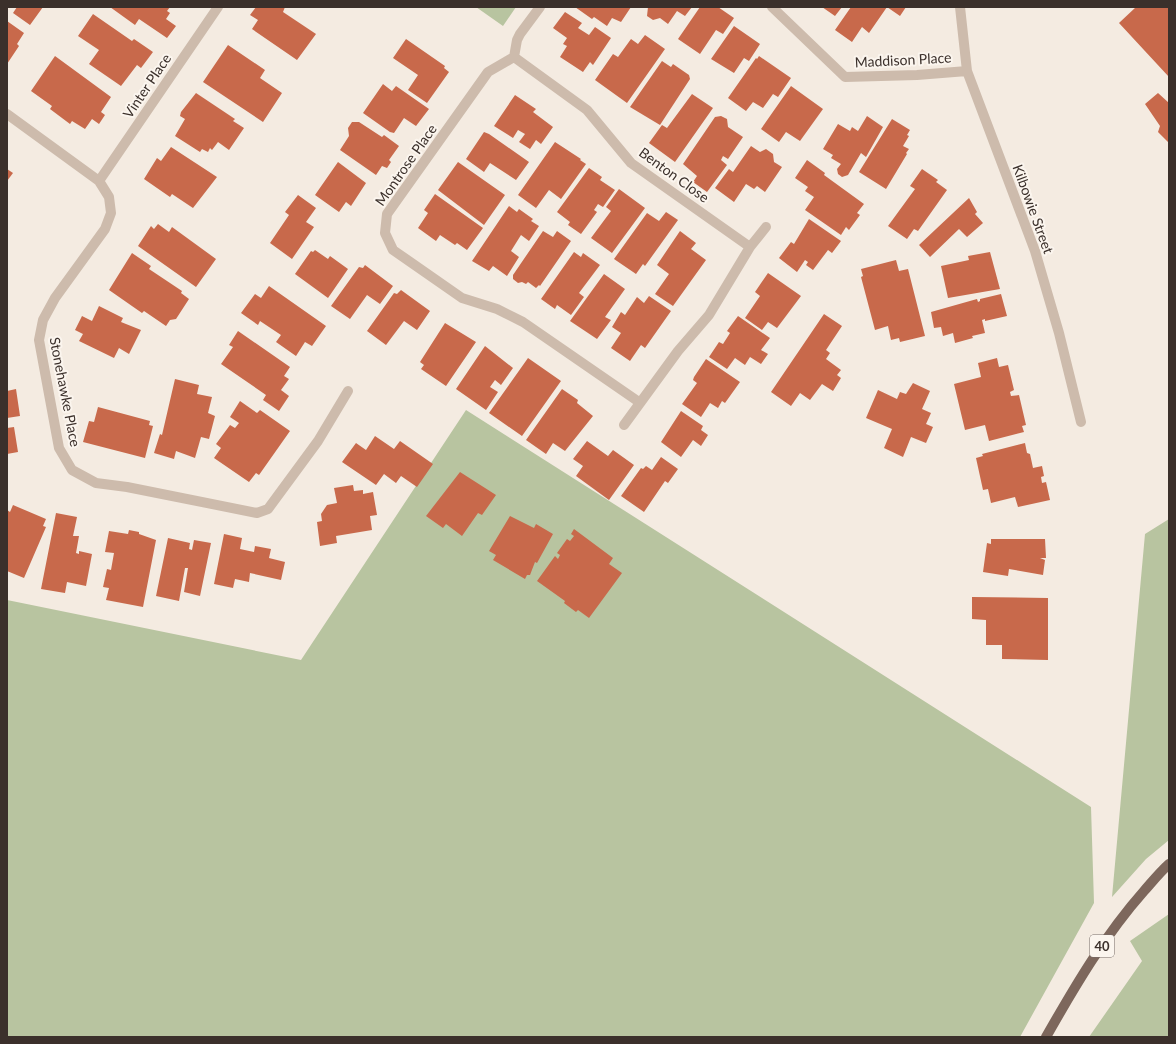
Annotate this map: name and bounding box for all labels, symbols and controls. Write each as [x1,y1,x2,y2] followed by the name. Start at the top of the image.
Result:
[854,48,952,71] street label: Maddison Place
[119,50,174,121] street label: Vinter Place
[371,121,440,209] street label: Montrose Place
[636,143,713,206] street label: Benton Close
[1009,162,1058,256] street label: Kilbowie Street
[47,336,84,448] street label: Stonehawke Place
[1090,935,1114,957] road number: 40

